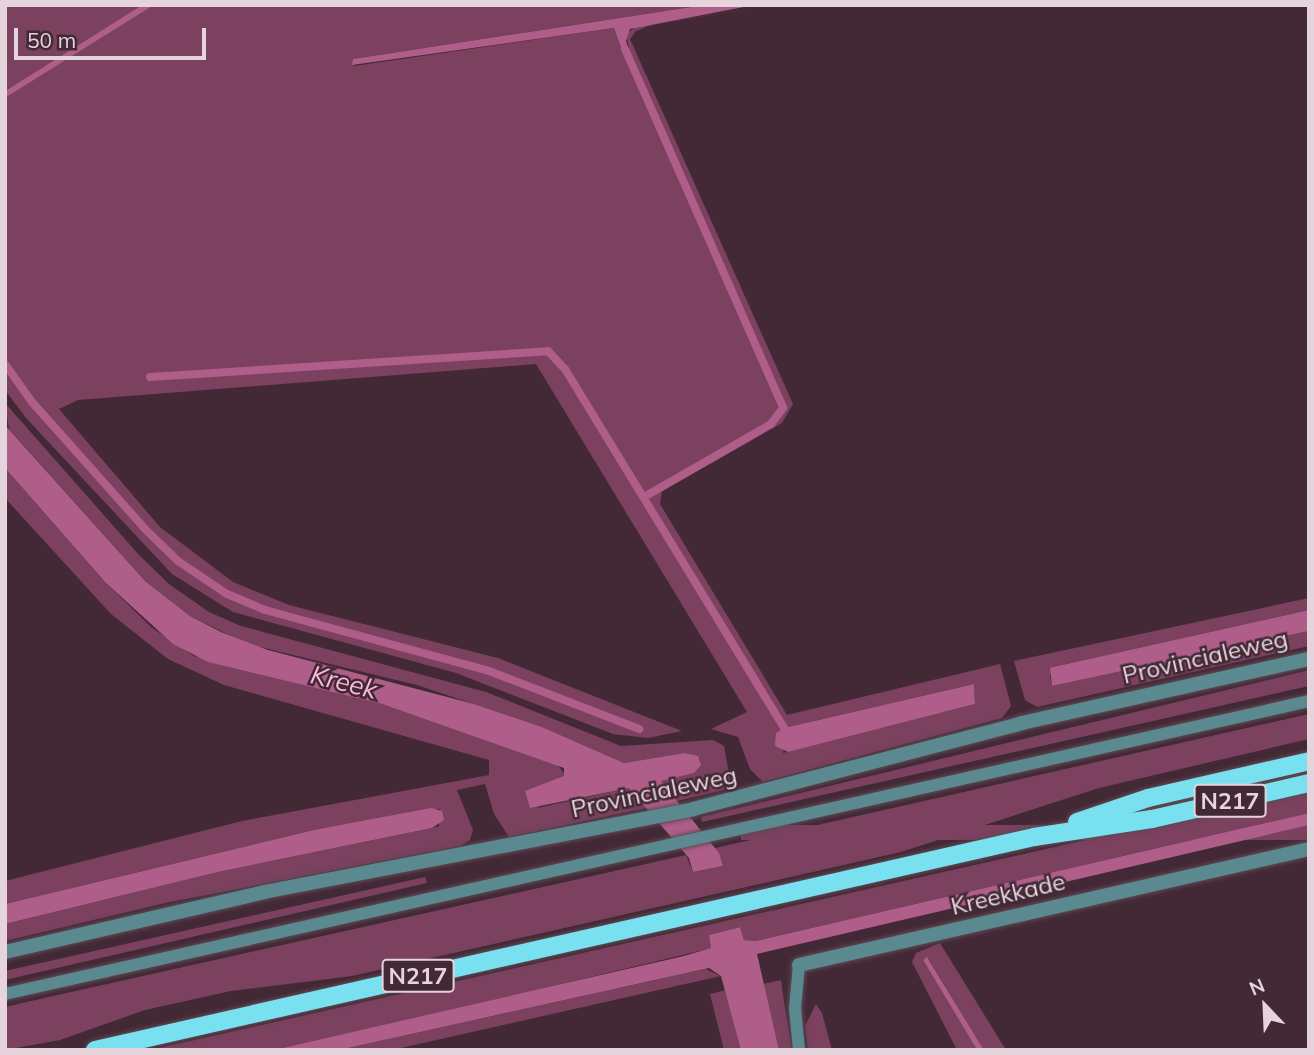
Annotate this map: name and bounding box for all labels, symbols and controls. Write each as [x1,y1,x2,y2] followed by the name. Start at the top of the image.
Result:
[18,14,210,58] scale bar
[27,27,76,53] text: 50 m
[1120,624,1290,690] street label: Provincialeweg
[308,659,380,705] water label: Kreek
[568,760,740,824] street label: Provincialeweg
[1193,782,1267,820] road number: N217
[948,867,1068,921] street label: Kreekkade
[381,956,455,995] road number: N217
[1230,971,1300,1041] north arrow
[1245,973,1268,1001] text: N

